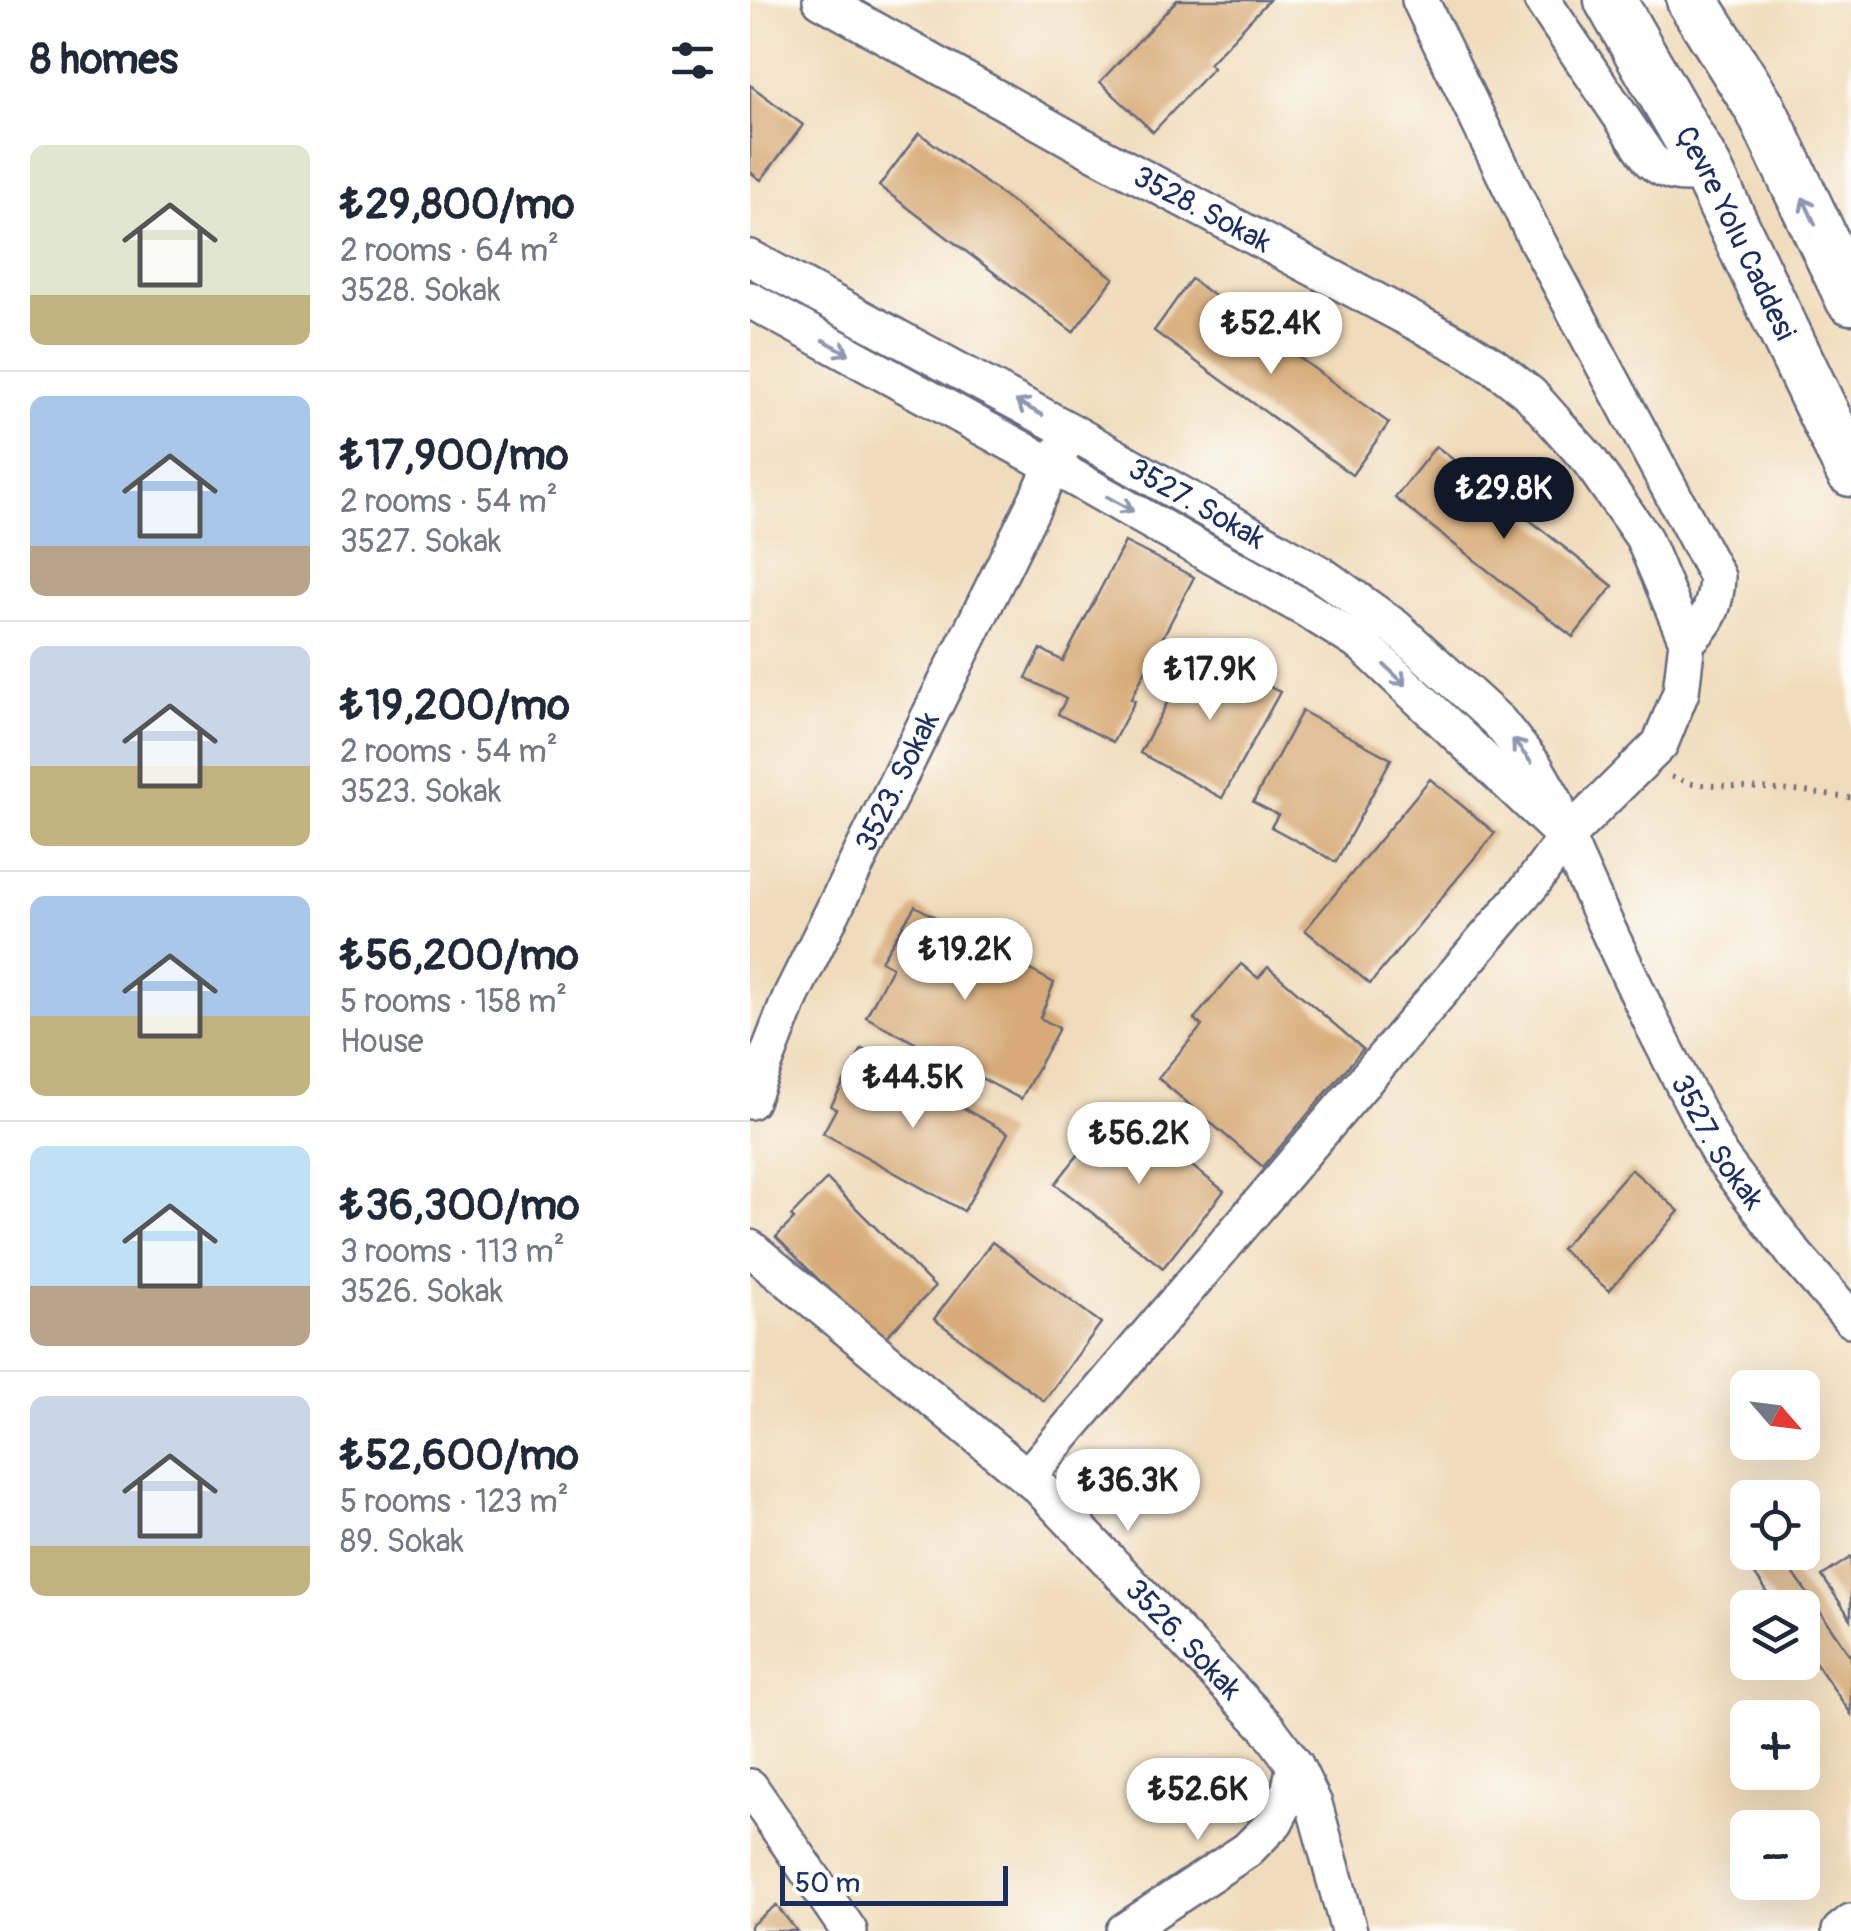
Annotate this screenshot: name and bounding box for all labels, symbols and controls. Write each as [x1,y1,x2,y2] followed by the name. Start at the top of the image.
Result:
[665,33,720,88] icon: filters
[30,34,178,86] text: 8 homes
[1667,120,1804,346] street label: Çevre Yolu Caddesi
[1127,158,1278,261] street label: 3528. Sokak
[340,179,574,231] text: ₺29,800/mo
[110,185,230,305] icon: home
[1799,197,1818,227] one-way arrow
[340,231,559,271] text: 2 rooms · 64 m²
[340,271,501,311] text: 3528. Sokak
[1190,292,1352,377] pin: ₺52.4K
[1221,304,1321,344] text: ₺52.4K
[820,337,850,357] one-way arrow
[1014,398,1044,418] one-way arrow
[340,430,568,482] text: ₺17,900/mo
[110,436,230,556] icon: home
[1122,450,1272,558] street label: 3527. Sokak
[1423,457,1585,542] pin: ₺29.8K
[1456,469,1552,509] text: ₺29.8K
[340,482,558,522] text: 2 rooms · 54 m²
[1105,495,1134,515] one-way arrow
[340,522,501,562] text: 3527. Sokak
[1129,638,1291,723] pin: ₺17.9K
[1164,650,1256,690] text: ₺17.9K
[1382,663,1407,686] one-way arrow
[340,680,570,732] text: ₺19,200/mo
[110,686,230,806] icon: home
[847,705,948,858] street label: 3523. Sokak
[340,732,558,772] text: 2 rooms · 54 m²
[1511,739,1533,765] one-way arrow
[340,772,501,812] text: 3523. Sokak
[884,918,1046,1003] pin: ₺19.2K
[340,930,579,982] text: ₺56,200/mo
[919,930,1011,970] text: ₺19.2K
[110,936,230,1056] icon: home
[340,982,567,1022] text: 5 rooms · 158 m²
[340,1022,424,1062] text: House
[832,1046,994,1131] pin: ₺44.5K
[863,1058,963,1098] text: ₺44.5K
[1663,1068,1772,1218] street label: 3527. Sokak
[1058,1102,1220,1187] pin: ₺56.2K
[1089,1114,1189,1154] text: ₺56.2K
[340,1180,579,1232] text: ₺36,300/mo
[110,1186,230,1306] icon: home
[340,1232,565,1272] text: 3 rooms · 113 m²
[340,1272,503,1312] text: 3526. Sokak
[1730,1370,1820,1460] north arrow
[1730,1370,1820,1900] map controls
[340,1430,579,1482] text: ₺52,600/mo
[110,1436,230,1556] icon: home
[1047,1449,1209,1534] pin: ₺36.3K
[1078,1461,1178,1501] text: ₺36.3K
[1730,1480,1820,1570] button: locate
[340,1482,569,1522] text: 5 rooms · 123 m²
[340,1522,464,1562] text: 89. Sokak
[1117,1571,1250,1708] street label: 3526. Sokak
[1730,1590,1820,1680] button: layers
[1730,1700,1820,1790] button: +
[1117,1758,1279,1843] pin: ₺52.6K
[1148,1770,1248,1810] text: ₺52.6K
[1730,1810,1820,1900] button: −
[780,1861,1008,1906] scale bar
[795,1866,860,1901] text: 50 m

